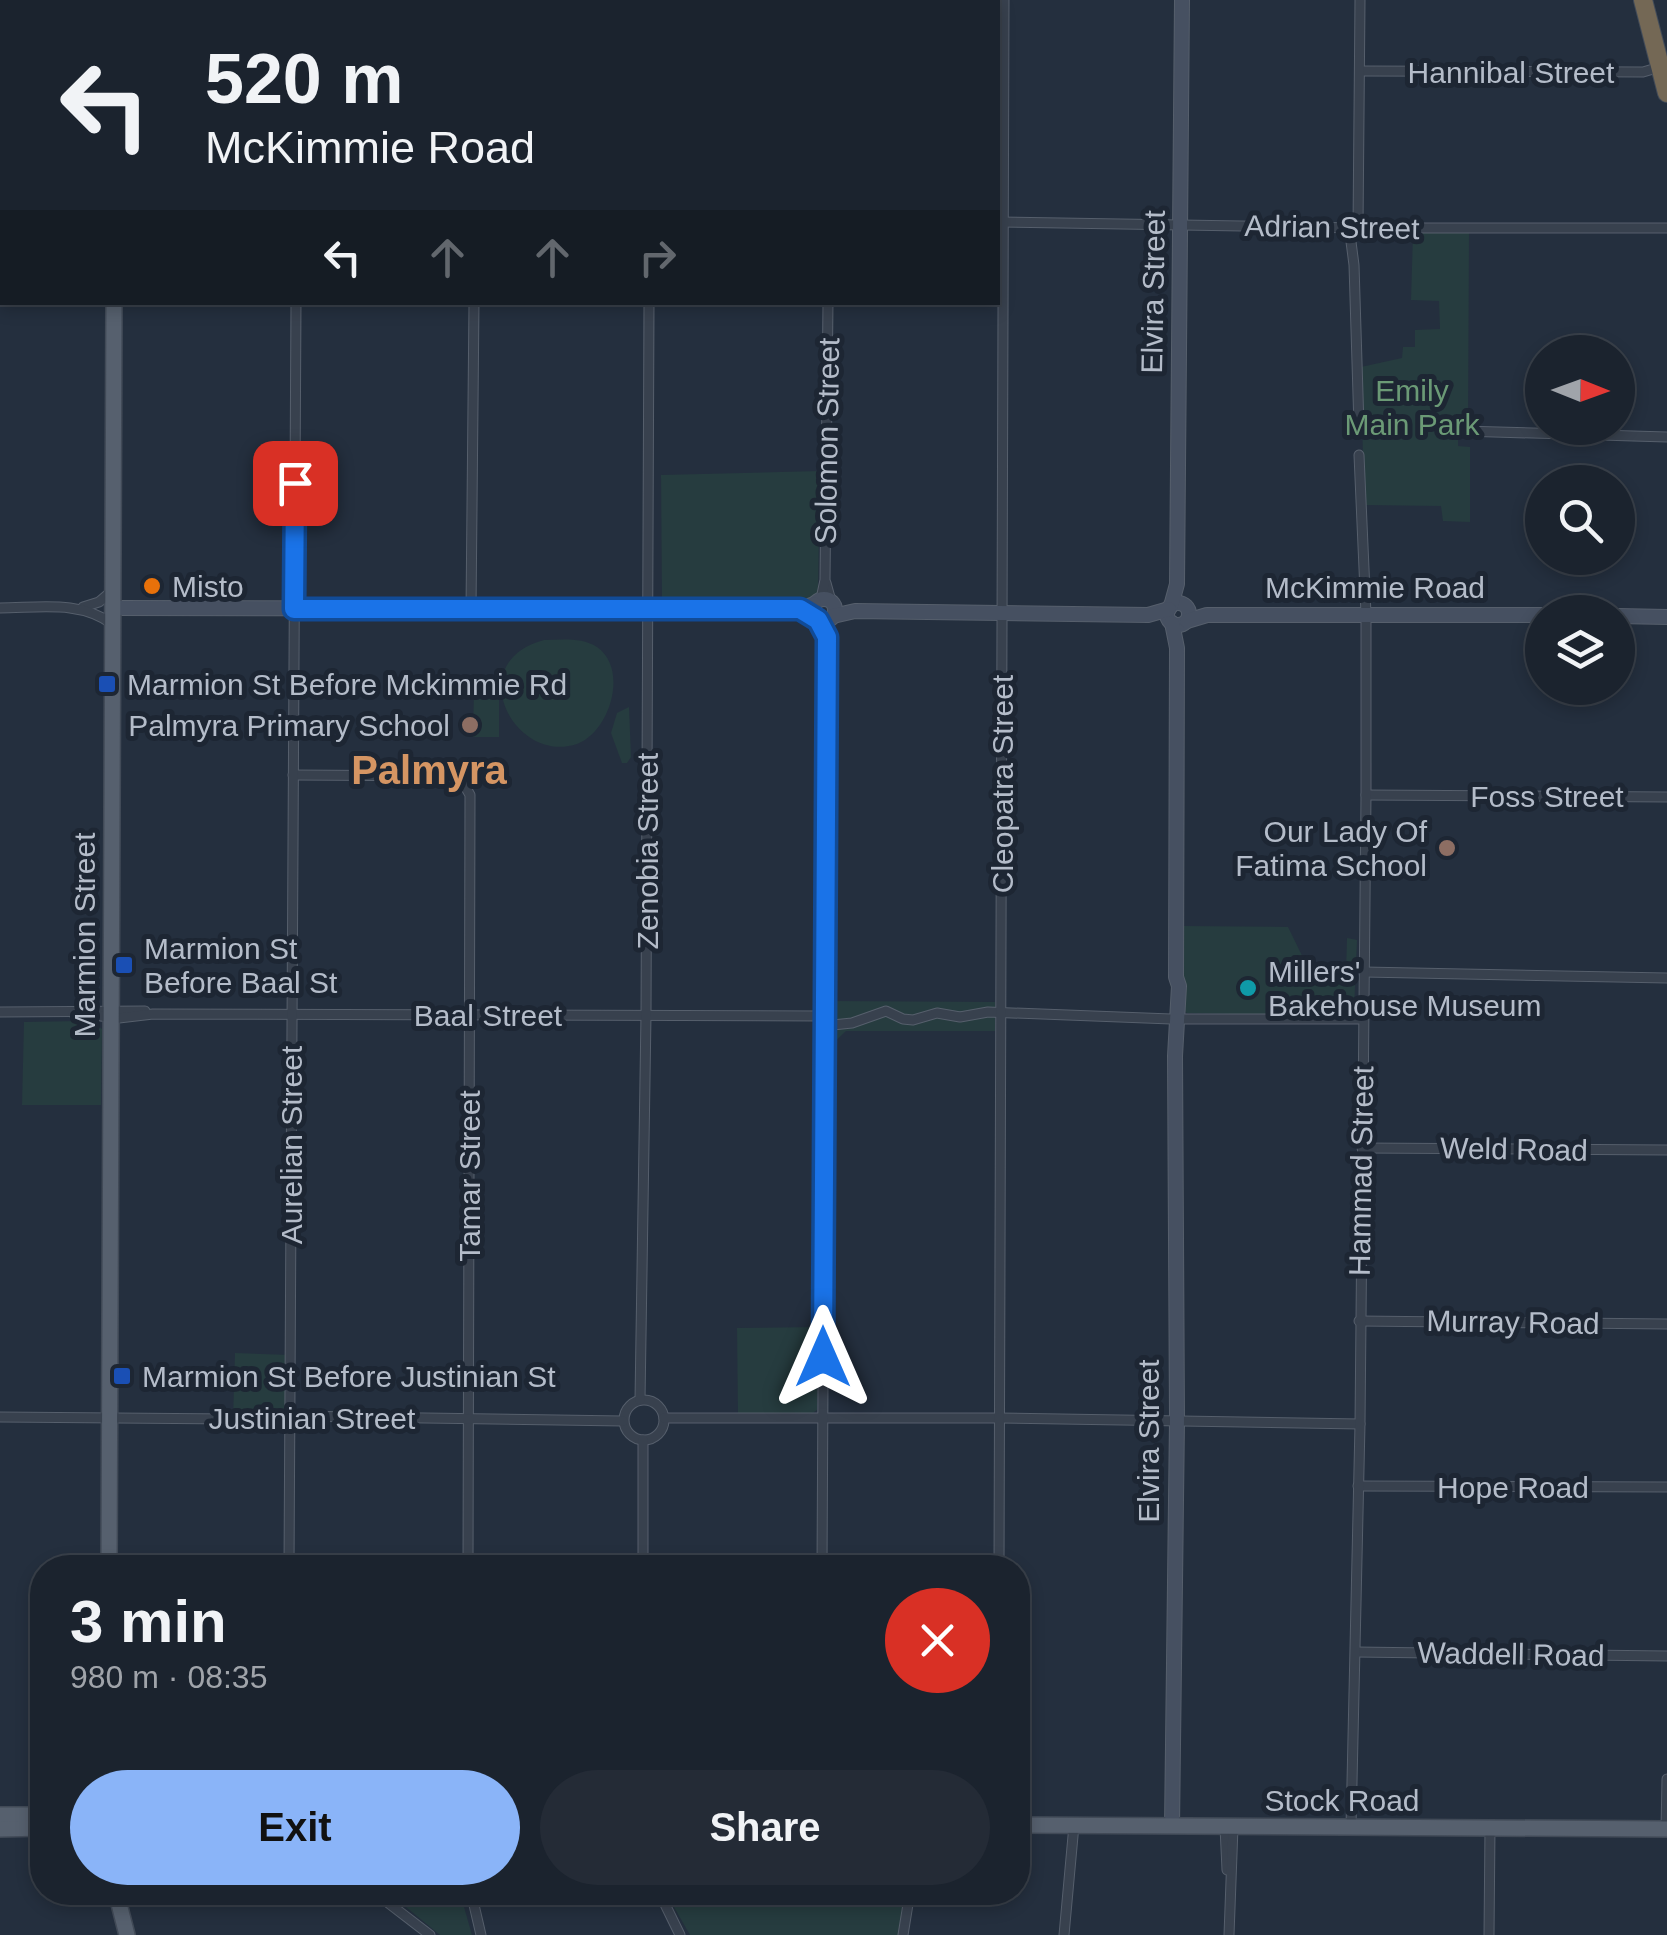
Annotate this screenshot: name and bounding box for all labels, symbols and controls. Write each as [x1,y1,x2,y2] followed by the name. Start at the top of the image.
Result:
[40,40,170,170] icon: left
[205,40,403,118] text: 520 m
[1408,56,1615,89] street label: Hannibal Street
[205,122,535,173] text: McKimmie Road
[1135,209,1171,374] street label: Elvira Street
[1244,209,1420,245] street label: Adrian Street
[315,230,370,285] icon: left
[420,230,475,285] icon: ahead
[525,230,580,285] icon: ahead
[630,230,685,285] icon: right
[1525,335,1635,445] north arrow
[1525,335,1635,705] map controls
[809,337,845,545] street label: Solomon Street
[1344,374,1481,441] park label: Emily Main Park
[253,441,338,526] pin
[268,456,323,511] icon: arrive
[1525,465,1635,575] button: search
[172,570,244,603] place label: Misto
[1265,571,1485,604] street label: McKimmie Road
[141,575,163,597] marker: Misto
[1525,595,1635,705] button: layers
[127,668,567,701] place label: Marmion St Before Mckimmie Rd
[96,673,118,695] marker: Marmion St Before Mckimmie Rd
[986,674,1019,893] street label: Cleopatra Street
[128,709,450,742] place label: Palmyra Primary School
[459,714,481,736] marker: Palmyra Primary School
[351,748,508,792] district label: Palmyra
[631,752,664,949] street label: Zenobia Street
[1470,780,1624,813] street label: Foss Street
[1235,815,1428,882] place label: Our Lady Of Fatima School
[68,832,101,1038] street label: Marmion Street
[1436,837,1458,859] marker: Our Lady Of Fatima School
[144,932,338,999] place label: Marmion St Before Baal St
[113,954,135,976] marker: Marmion St Before Baal St
[1268,955,1542,1022] place label: Millers' Bakehouse Museum
[1237,977,1259,999] marker: Millers' Bakehouse Museum
[414,999,563,1032] street label: Baal Street
[275,1045,308,1244] street label: Aurelian Street
[1343,1065,1379,1276] street label: Hammad Street
[453,1089,486,1262] street label: Tamar Street
[1440,1131,1588,1167] street label: Weld Road
[1426,1304,1600,1340] street label: Murray Road
[771,1305,875,1409] position arrow
[1132,1359,1165,1523] street label: Elvira Street
[142,1360,556,1393] place label: Marmion St Before Justinian St
[111,1365,133,1387] marker: Marmion St Before Justinian St
[209,1402,416,1435] street label: Justinian Street
[1437,1471,1589,1504] street label: Hope Road
[70,1588,227,1655] text: 3 min
[885,1588,990,1693] button: close
[1417,1636,1605,1672] street label: Waddell Road
[70,1659,267,1695] text: 980 m · 08:35
[70,1770,520,1885] button: Exit
[540,1770,990,1885] button: Share
[1264,1784,1420,1817] street label: Stock Road

